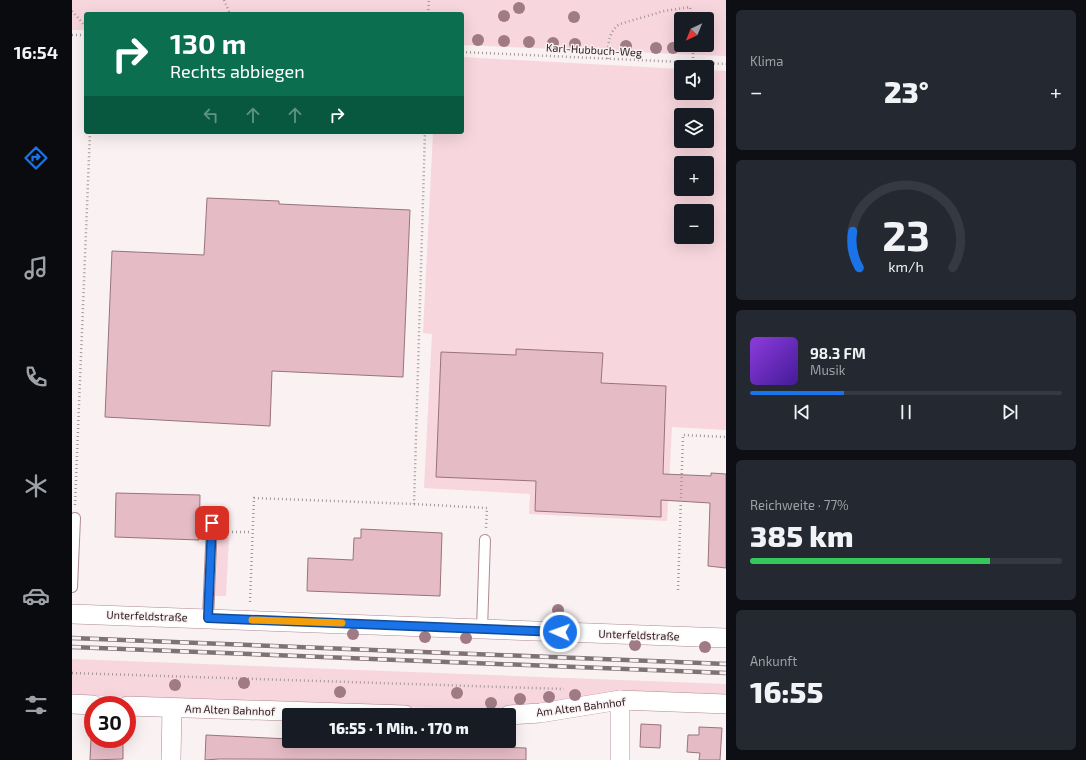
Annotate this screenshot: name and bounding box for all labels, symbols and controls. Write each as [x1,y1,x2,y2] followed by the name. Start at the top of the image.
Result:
[674,12,714,52] north arrow
[674,12,714,244] map controls
[170,26,246,60] text: 130 m
[104,28,156,80] icon: right
[546,40,642,59] street label: Karl-Hubbuch-Weg
[14,41,58,63] text: 16:54
[750,53,783,69] text: Klima
[170,60,305,82] text: Rechts abbiegen
[674,60,714,100] button: sound
[884,73,929,109] text: 23°
[750,78,763,104] text: −
[1050,78,1062,104] text: +
[200,104,222,126] icon: left
[242,104,264,126] icon: ahead
[284,104,306,126] icon: ahead
[326,104,348,126] icon: right
[674,108,714,148] button: layers
[22,144,50,172] icon: directions
[674,156,714,196] button: +
[674,204,714,244] button: −
[882,209,930,259] text: 23
[22,254,50,282] icon: music
[888,258,924,275] text: km/h
[810,344,866,362] text: 98.3 FM
[810,362,845,378] text: Musik
[22,363,50,391] icon: phone
[791,401,813,423] icon: previous
[895,401,917,423] icon: pause
[999,401,1021,423] icon: next
[22,472,50,500] icon: climate
[750,497,849,513] text: Reichweite · 77%
[195,506,229,540] pin
[201,512,223,534] icon: arrive
[750,517,853,553] text: 385 km
[22,582,50,610] icon: car
[106,608,188,623] street label: Unterfeldstraße
[539,611,581,653] position arrow
[598,627,680,642] street label: Unterfeldstraße
[750,653,797,669] text: Ankunft
[750,673,823,709] text: 16:55
[22,691,50,719] icon: filters
[535,694,627,718] street label: Am Alten Bahnhof
[84,696,136,748] speed limit sign: 30
[185,701,276,718] street label: Am Alten Bahnhof
[329,719,469,737] text: 16:55 · 1 Min. · 170 m

